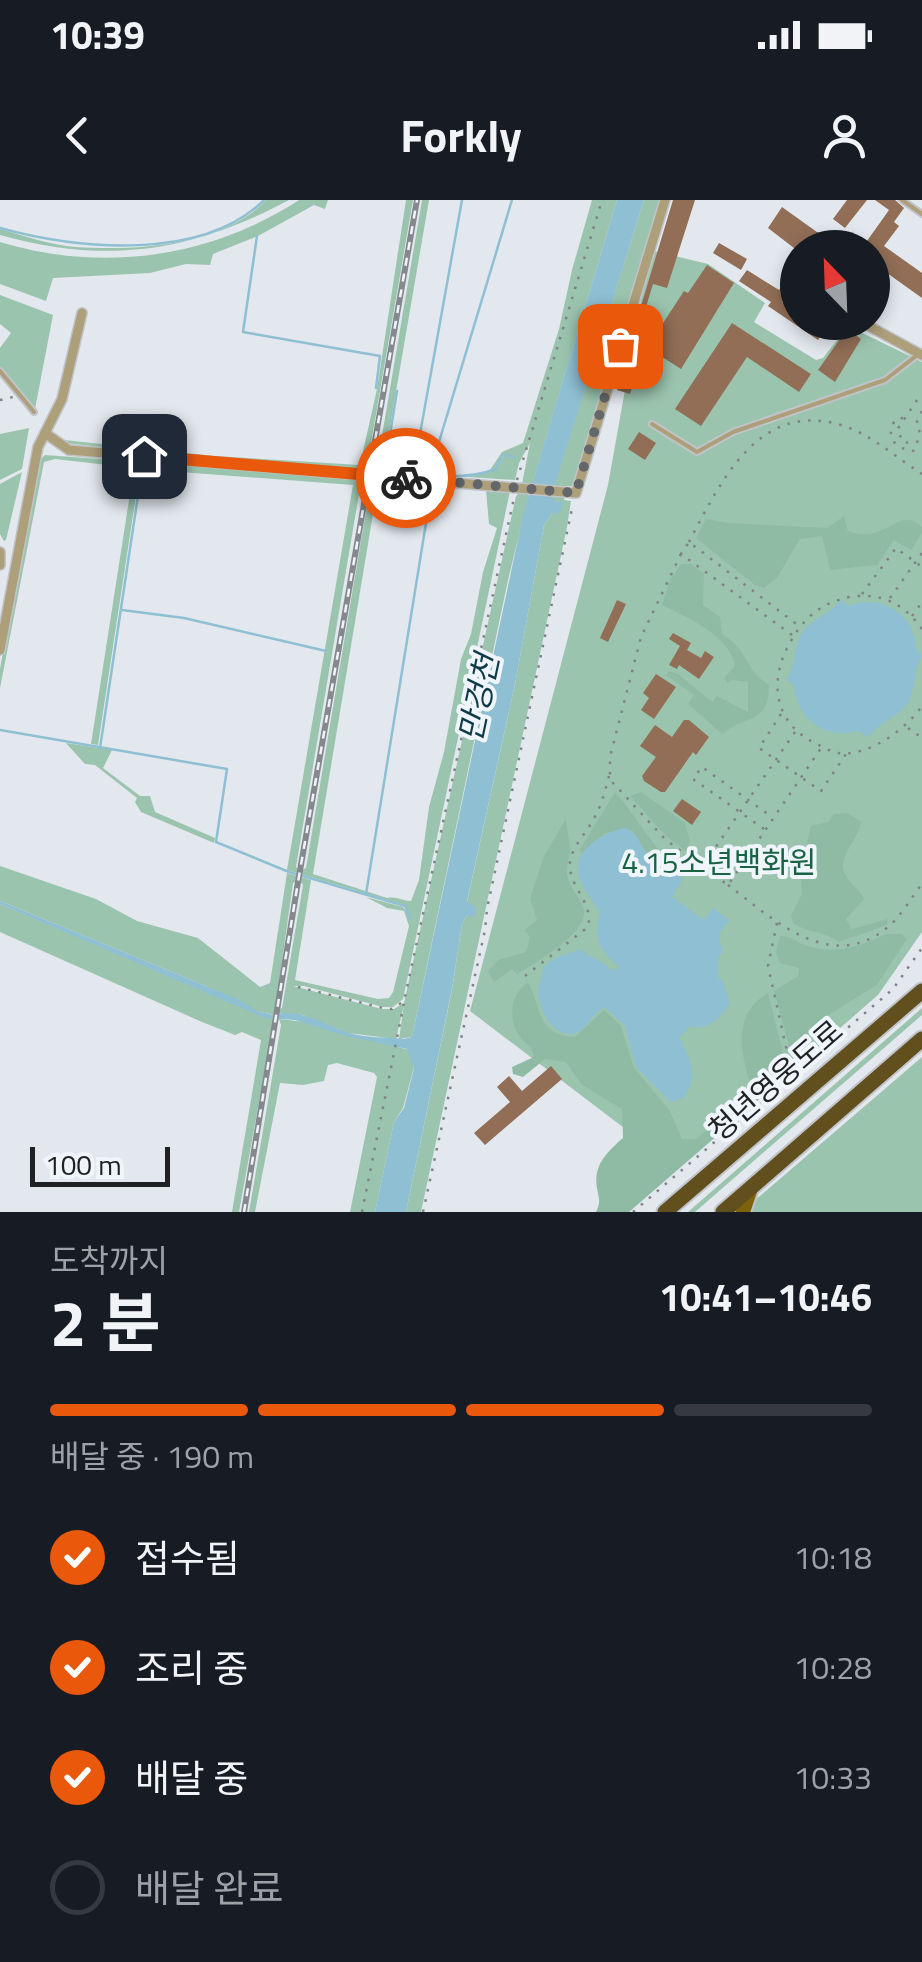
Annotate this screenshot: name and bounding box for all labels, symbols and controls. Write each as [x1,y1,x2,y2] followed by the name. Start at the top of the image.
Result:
[50,6,145,64] text: 10:39
[400,101,522,169] text: Forkly
[50,108,105,163] icon: back
[817,108,872,163] icon: person
[780,230,890,340] north arrow
[780,230,890,340] map controls
[578,304,663,389] pin
[593,319,648,374] icon: bag
[102,414,187,499] pin
[356,428,456,528] courier
[117,429,172,484] icon: home
[379,451,434,506] icon: bike
[445,646,511,746] water label: 만겅천
[622,839,816,885] park label: 4.15소년백화원
[698,1009,853,1152] street label: 청년영웅도로
[30,1142,170,1186] scale bar
[45,1143,122,1186] text: 100 m
[50,1236,168,1284] text: 도착까지
[659,1268,872,1326] text: 10:41–10:46
[50,1272,161,1371] text: 2 분
[50,1432,254,1480] text: 배달 중 · 190 m
[135,1529,240,1587] text: 접수됨
[50,1530,105,1585] icon: check
[793,1533,872,1581] text: 10:18
[135,1639,248,1697] text: 조리 중
[50,1640,105,1695] icon: check
[793,1643,872,1691] text: 10:28
[135,1749,248,1807] text: 배달 중
[50,1750,105,1805] icon: check
[793,1753,872,1801] text: 10:33
[135,1859,283,1917] text: 배달 완료

